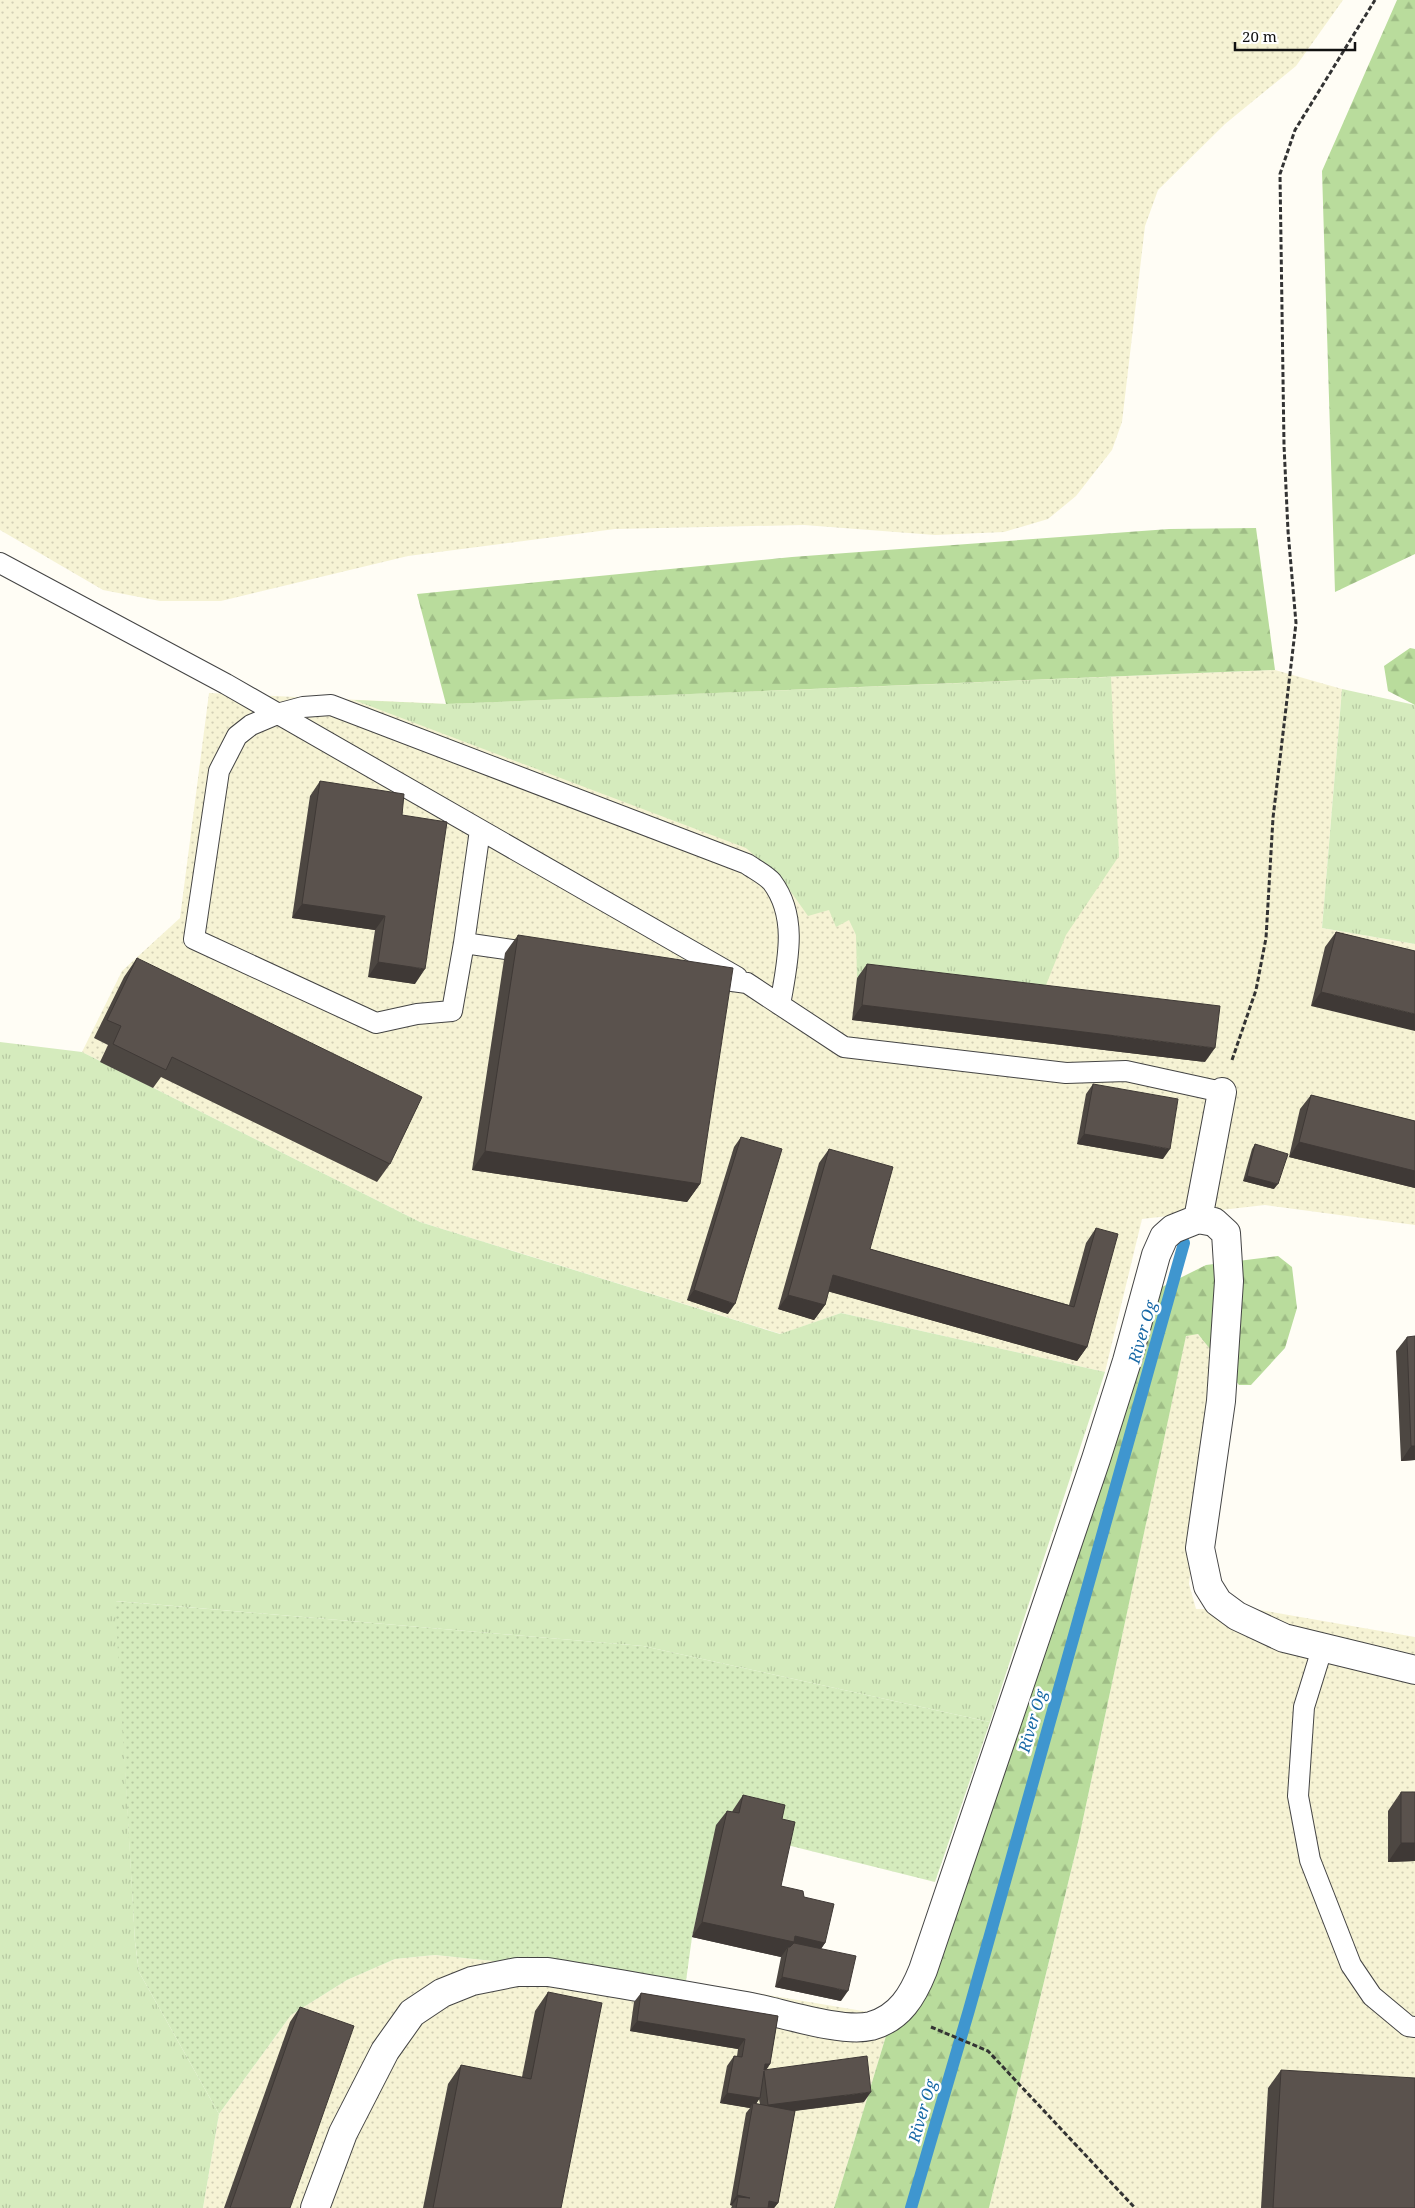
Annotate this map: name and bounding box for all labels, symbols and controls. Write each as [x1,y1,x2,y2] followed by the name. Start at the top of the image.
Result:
[1235,20,1355,52] scale bar
[1242,26,1277,46] text: 20 m
[1122,1297,1162,1367] water label: River Og
[1012,1686,1052,1756] water label: River Og
[902,2076,942,2146] water label: River Og

